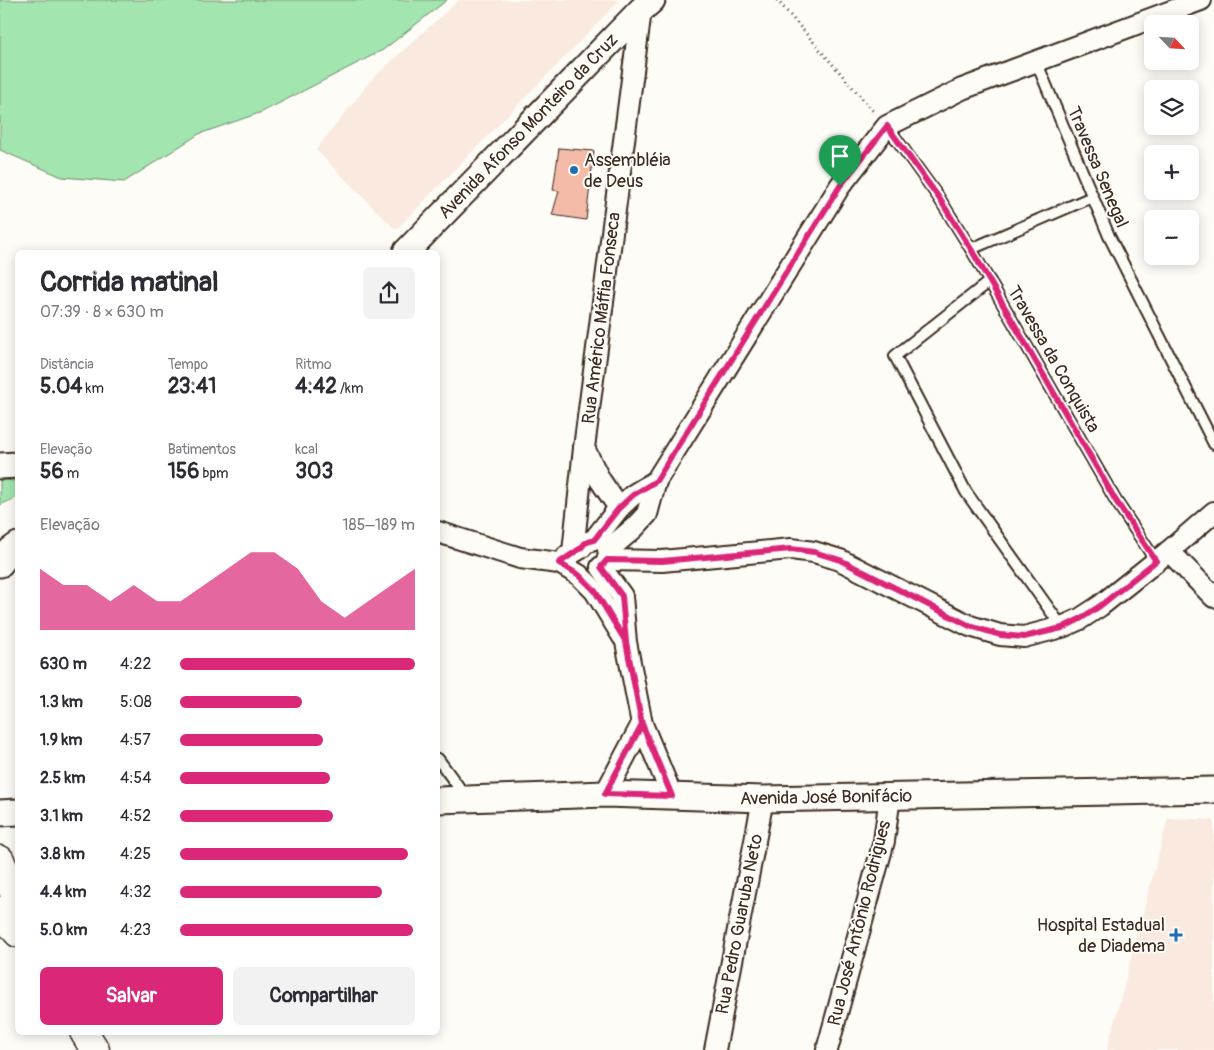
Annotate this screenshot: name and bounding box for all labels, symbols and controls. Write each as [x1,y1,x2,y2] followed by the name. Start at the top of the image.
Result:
[1144,15,1199,70] north arrow
[1144,15,1199,265] map controls
[434,29,623,224] street label: Avenida Afonso Monteiro da Cruz
[1144,80,1199,135] button: layers
[1062,103,1133,231] street label: Travessa Senegal
[819,135,861,186] pin
[826,142,854,170] icon: arrive
[1144,145,1199,200] button: +
[584,149,671,193] place label: Assembléia de Deus
[568,164,580,176] marker: Assembléia de Deus
[1144,210,1199,265] button: −
[577,211,626,425] street label: Rua Américo Máffia Fonseca
[40,265,219,300] text: Corrida matinal
[363,267,415,319] button: share
[1002,282,1105,437] street label: Travessa da Conquista
[40,302,164,322] text: 07:39 · 8 × 630 m
[40,356,94,373] text: Distância
[168,356,208,373] text: Tempo
[295,356,332,373] text: Ritmo
[40,373,83,400] text: 5.04
[168,373,216,400] text: 23:41
[295,373,337,400] text: 4:42
[83,380,104,397] text: km
[337,380,363,397] text: /km
[40,441,92,458] text: Elevação
[168,441,236,458] text: Batimentos
[295,441,318,458] text: kcal
[40,458,64,485] text: 56
[168,458,199,485] text: 156
[295,458,333,485] text: 303
[64,465,79,482] text: m
[199,465,228,482] text: bpm
[40,515,100,535] text: Elevação
[342,515,415,535] text: 185–189 m
[40,654,87,674] text: 630 m
[120,654,151,674] text: 4:22
[40,692,83,712] text: 1.3 km
[120,692,152,712] text: 5:08
[40,730,82,750] text: 1.9 km
[120,730,151,750] text: 4:57
[40,768,85,788] text: 2.5 km
[120,768,152,788] text: 4:54
[740,784,913,811] street label: Avenida José Bonifácio
[40,806,83,826] text: 3.1 km
[120,806,151,826] text: 4:52
[823,818,896,1028] street label: Rua José Antônio Rodrigues
[711,832,768,1016] street label: Rua Pedro Guaruba Neto
[40,844,85,864] text: 3.8 km
[120,844,151,864] text: 4:25
[40,882,86,902] text: 4.4 km
[120,882,151,902] text: 4:32
[1037,914,1165,958] place label: Hospital Estadual de Diadema
[40,920,87,940] text: 5.0 km
[120,920,151,940] text: 4:23
[1169,928,1183,942] marker: Hospital Estadual de Diadema
[40,967,223,1025] button: Salvar
[233,967,415,1025] button: Compartilhar

